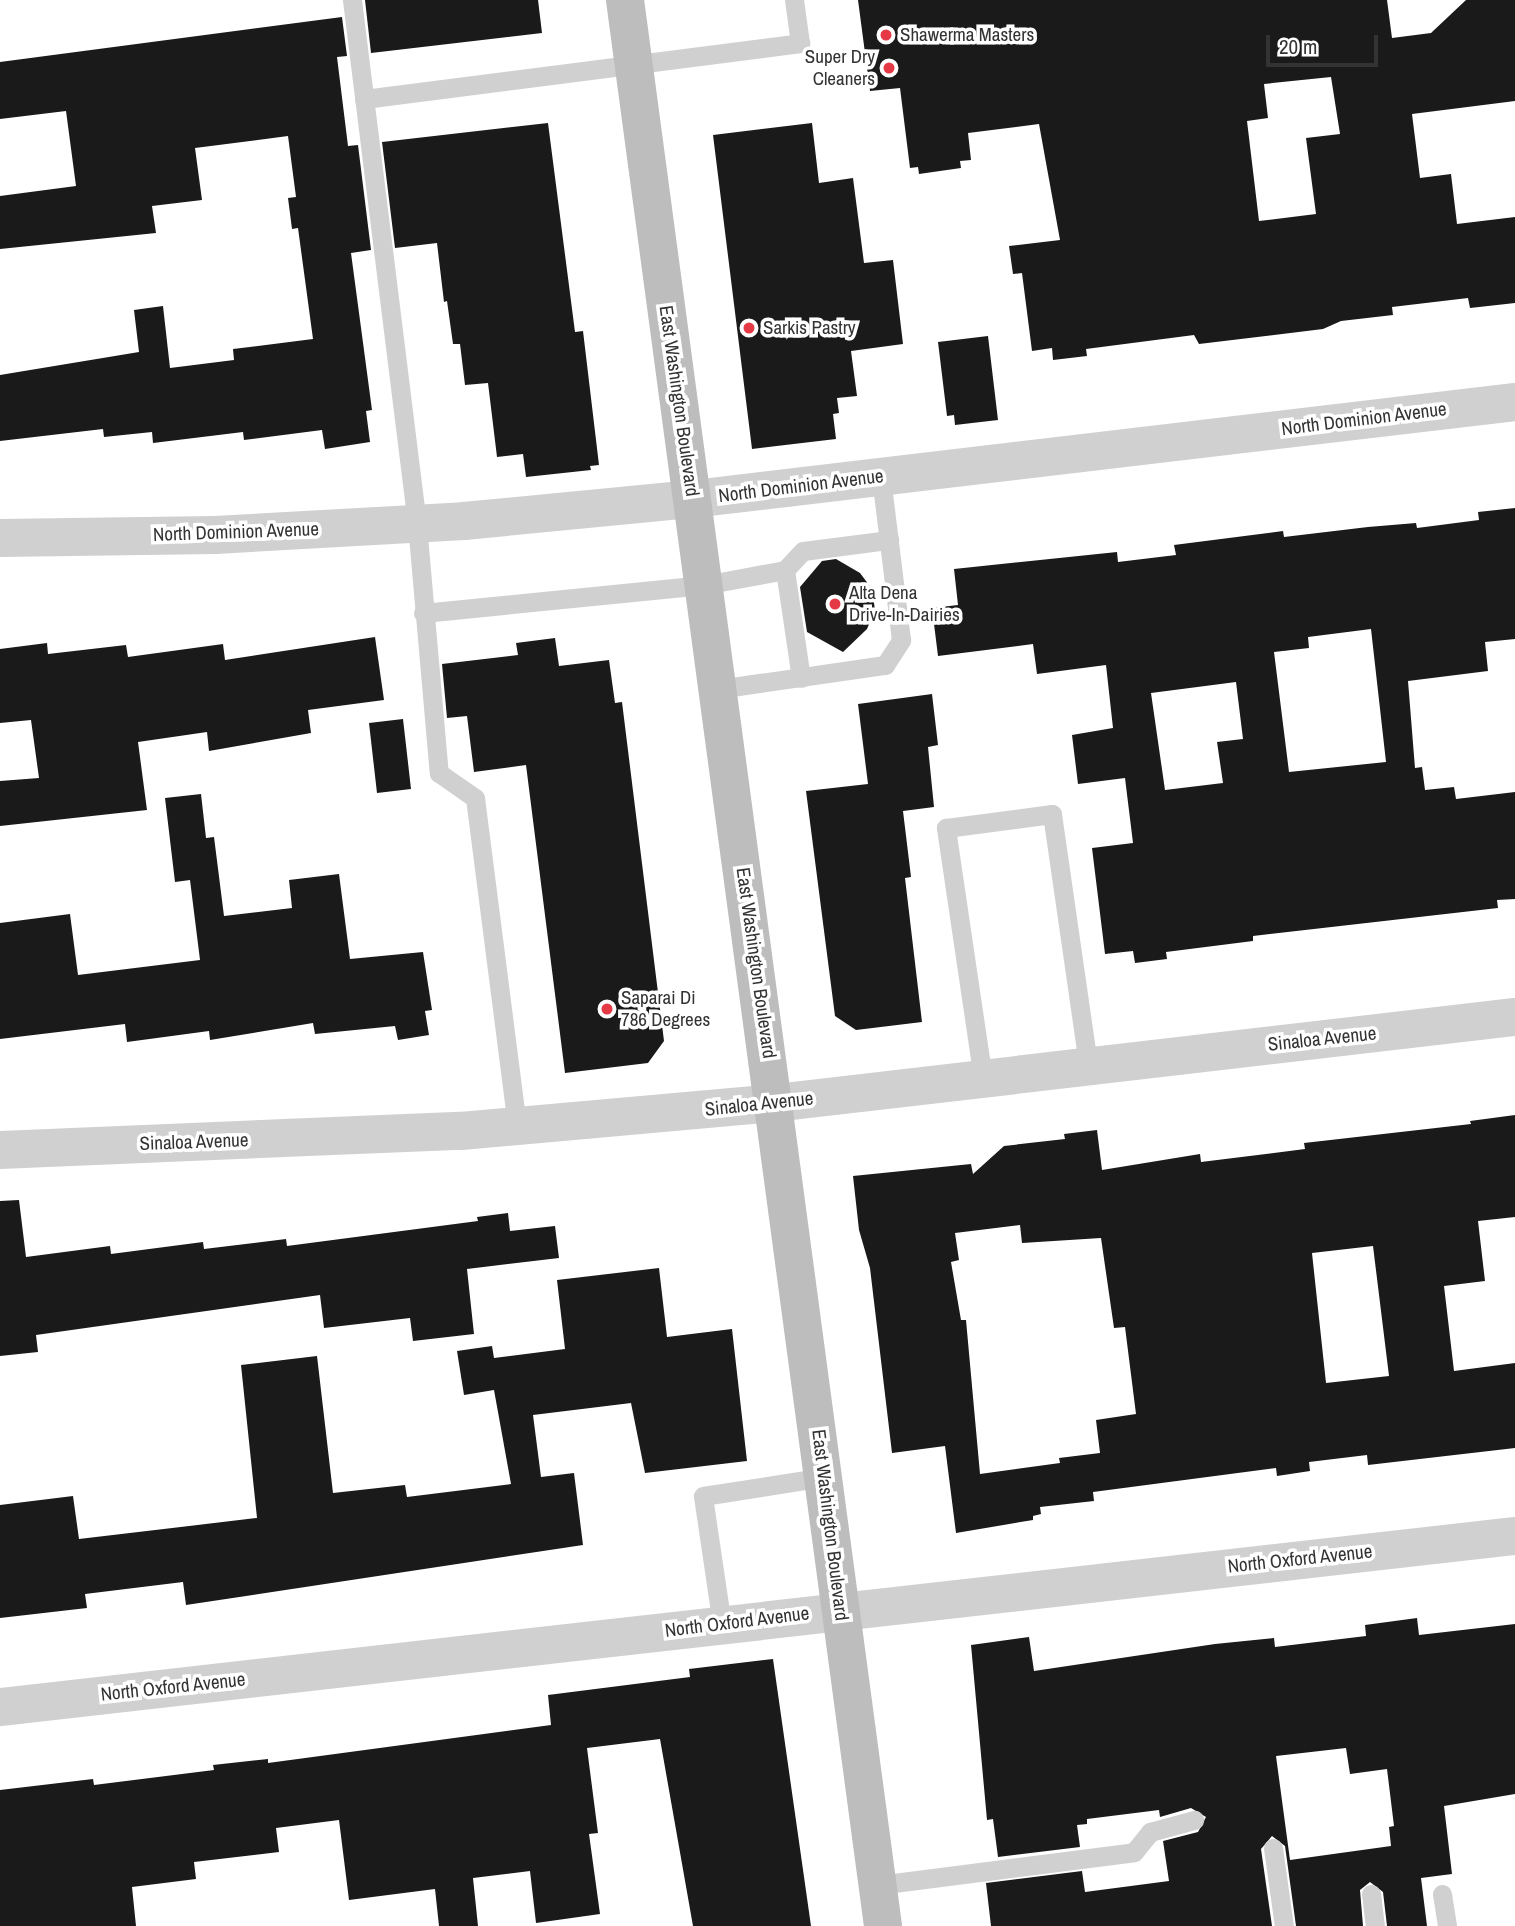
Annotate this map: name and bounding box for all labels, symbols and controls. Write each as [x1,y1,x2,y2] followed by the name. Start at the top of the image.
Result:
[1270,21,1382,65] scale bar
[900,24,1034,46] place label: Shawerma Masters
[878,27,894,43] marker: Shawerma Masters
[1279,32,1317,61] text: 20 m
[805,46,875,90] place label: Super Dry Cleaners
[881,60,897,76] marker: Super Dry Cleaners
[654,304,704,498] street label: East Washington Boulevard
[763,317,856,339] place label: Sarkis Pastry
[741,320,757,336] marker: Sarkis Pastry
[1280,398,1448,440] street label: North Dominion Avenue
[717,465,885,507] street label: North Dominion Avenue
[152,518,320,546] street label: North Dominion Avenue
[849,582,960,626] place label: Alta Dena Drive-In-Dairies
[827,596,843,612] marker: Alta Dena Drive-In-Dairies
[731,866,781,1060] street label: East Washington Boulevard
[621,987,710,1031] place label: Saparai Di 786 Degrees
[599,1001,615,1017] marker: Saparai Di 786 Degrees
[1266,1022,1378,1056] street label: Sinaloa Avenue
[703,1087,815,1121] street label: Sinaloa Avenue
[139,1129,249,1155] street label: Sinaloa Avenue
[807,1428,853,1622] street label: East Washington Boulevard
[1226,1540,1374,1578] street label: North Oxford Avenue
[663,1602,811,1642] street label: North Oxford Avenue
[99,1668,247,1706] street label: North Oxford Avenue

